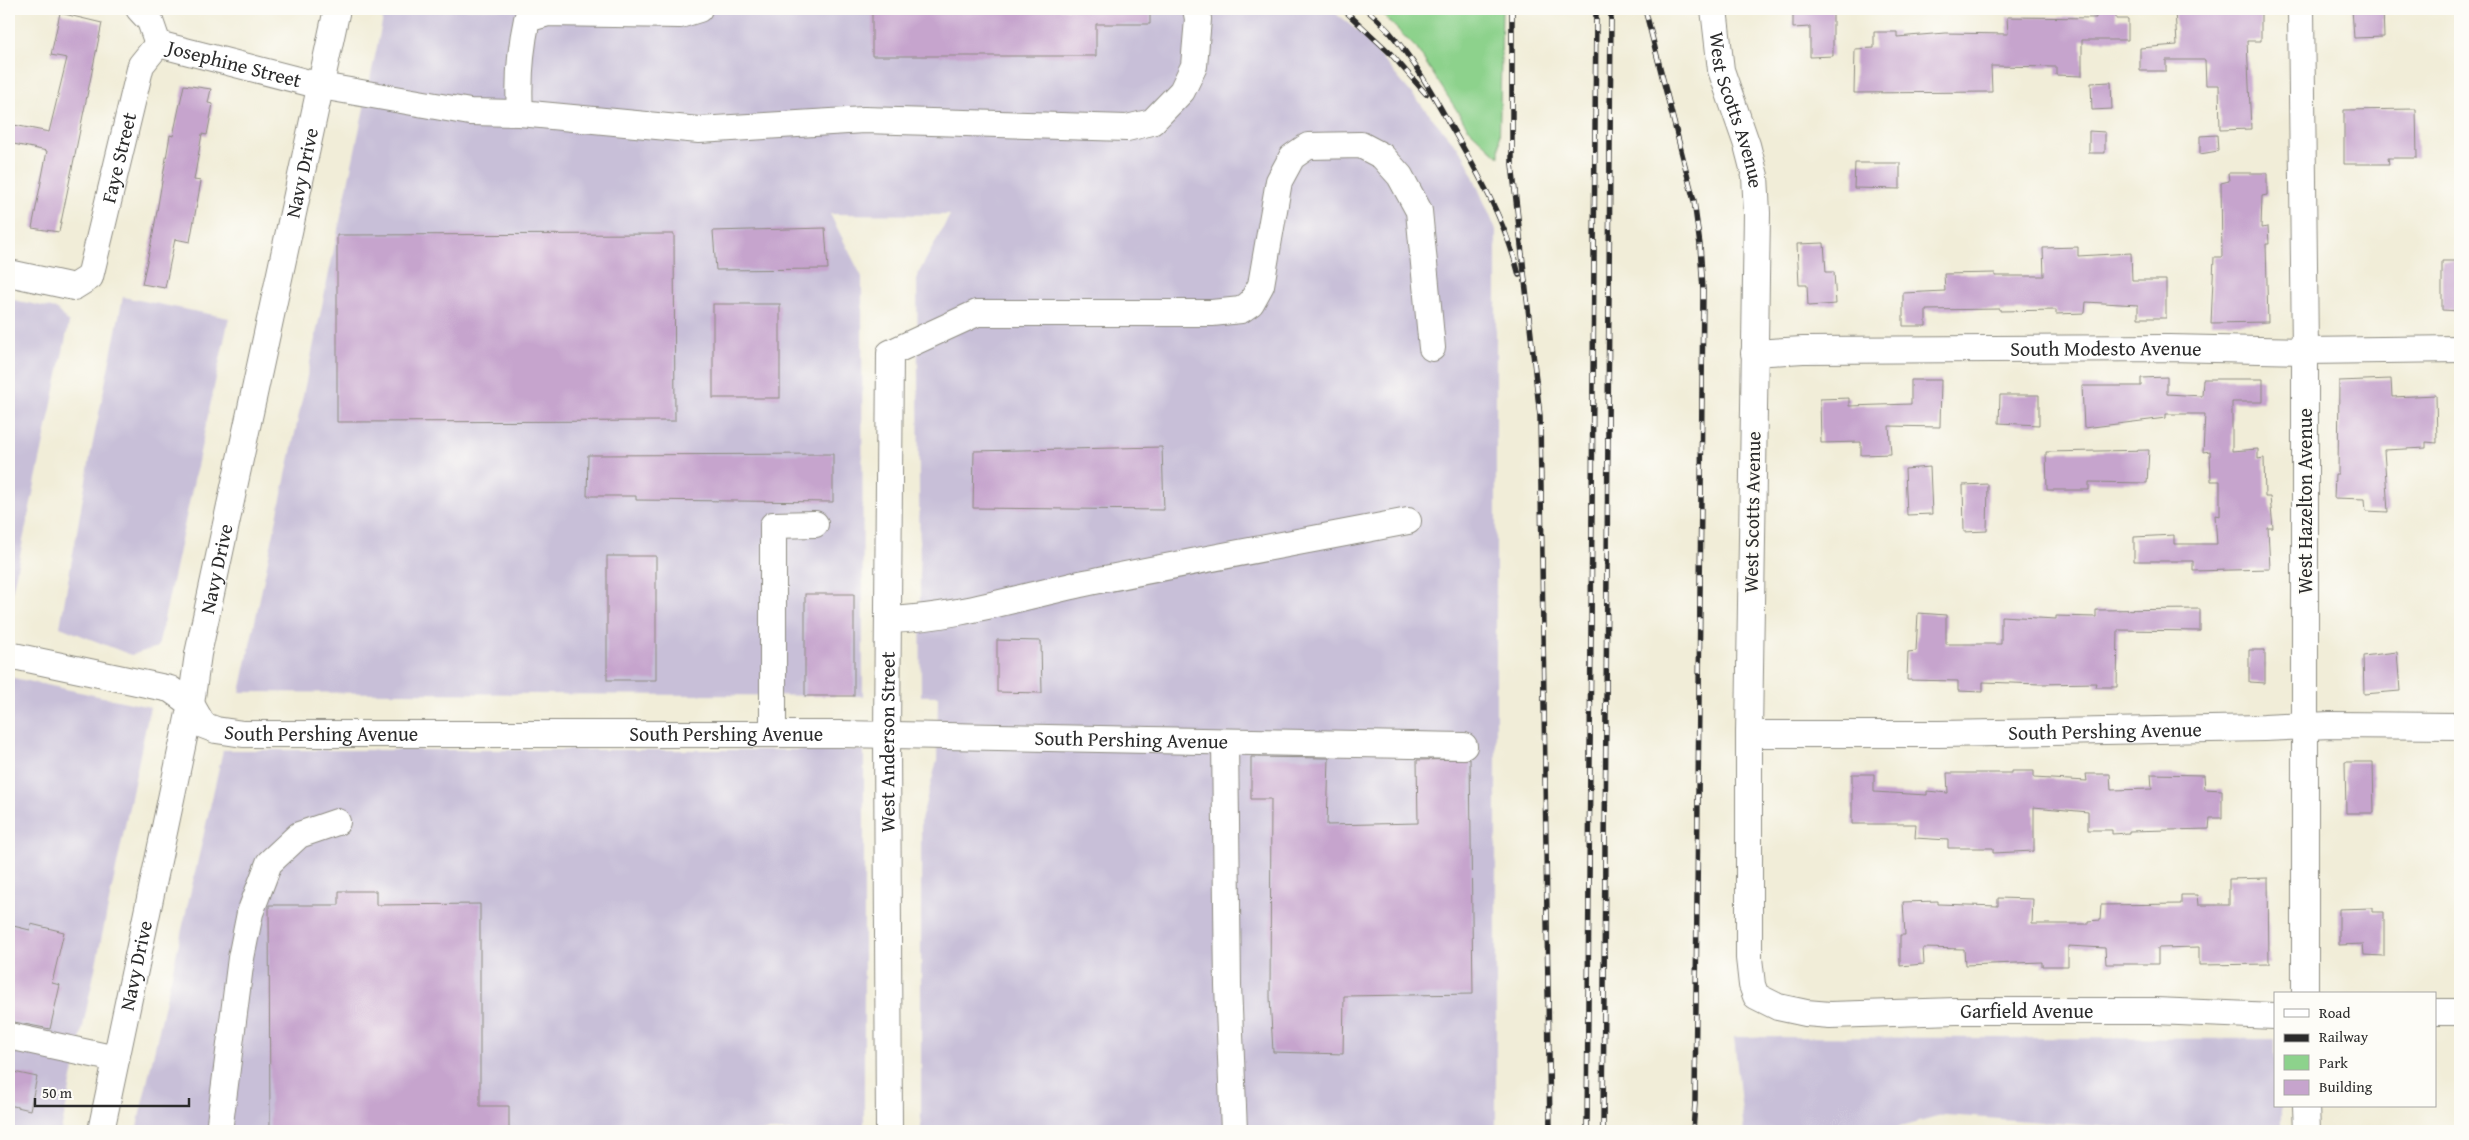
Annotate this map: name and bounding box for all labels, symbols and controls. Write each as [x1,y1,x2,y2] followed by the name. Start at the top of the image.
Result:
[1703,30,1771,189] street label: West Scotts Avenue
[162,31,305,94] street label: Josephine Street
[93,109,143,206] street label: Faye Street
[277,125,325,221] street label: Navy Drive
[2010,333,2202,363] street label: South Modesto Avenue
[2290,408,2319,594] street label: West Hazelton Avenue
[1736,431,1767,593] street label: West Scotts Avenue
[192,521,240,616] street label: Navy Drive
[872,651,902,833] street label: West Anderson Street
[2008,714,2202,747] street label: South Pershing Avenue
[222,716,418,748] street label: South Pershing Avenue
[629,719,823,748] street label: South Pershing Avenue
[1034,723,1228,755] street label: South Pershing Avenue
[112,918,159,1013] street label: Navy Drive
[2274,992,2436,1108] legend
[1960,996,2093,1025] street label: Garfield Avenue
[2319,1002,2350,1023] text: Road
[2319,1026,2369,1047] text: Railway
[2319,1052,2348,1073] text: Park
[35,1075,189,1107] scale bar
[2319,1076,2373,1097] text: Building
[42,1082,73,1103] text: 50 m

